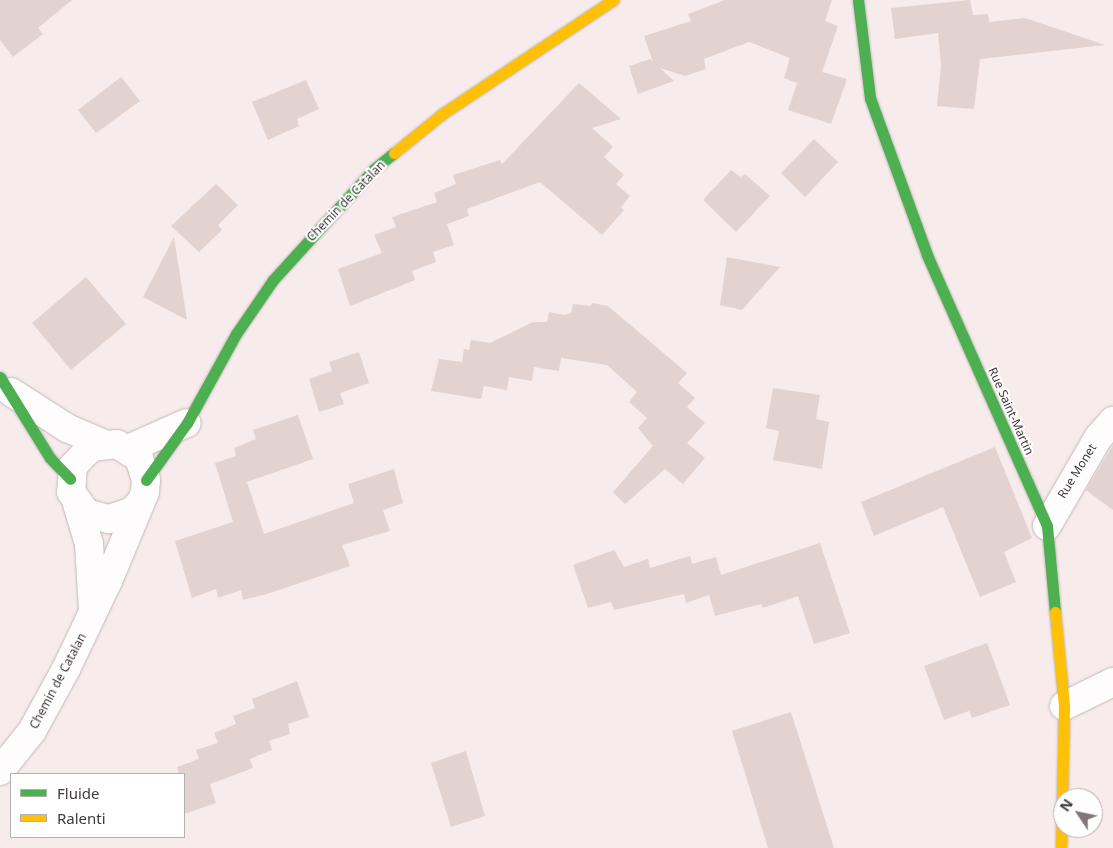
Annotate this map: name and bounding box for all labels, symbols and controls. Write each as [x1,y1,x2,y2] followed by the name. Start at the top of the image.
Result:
[304,158,388,244] street label: Chemin de Catalan
[985,365,1037,457] street label: Rue Saint-Martin
[1055,441,1099,501] street label: Rue Monet
[27,631,89,731] street label: Chemin de Catalan
[10,773,185,838] legend
[57,783,99,803] text: Fluide
[1053,788,1103,838] north arrow
[1055,795,1077,815] text: N
[57,808,106,828] text: Ralenti

